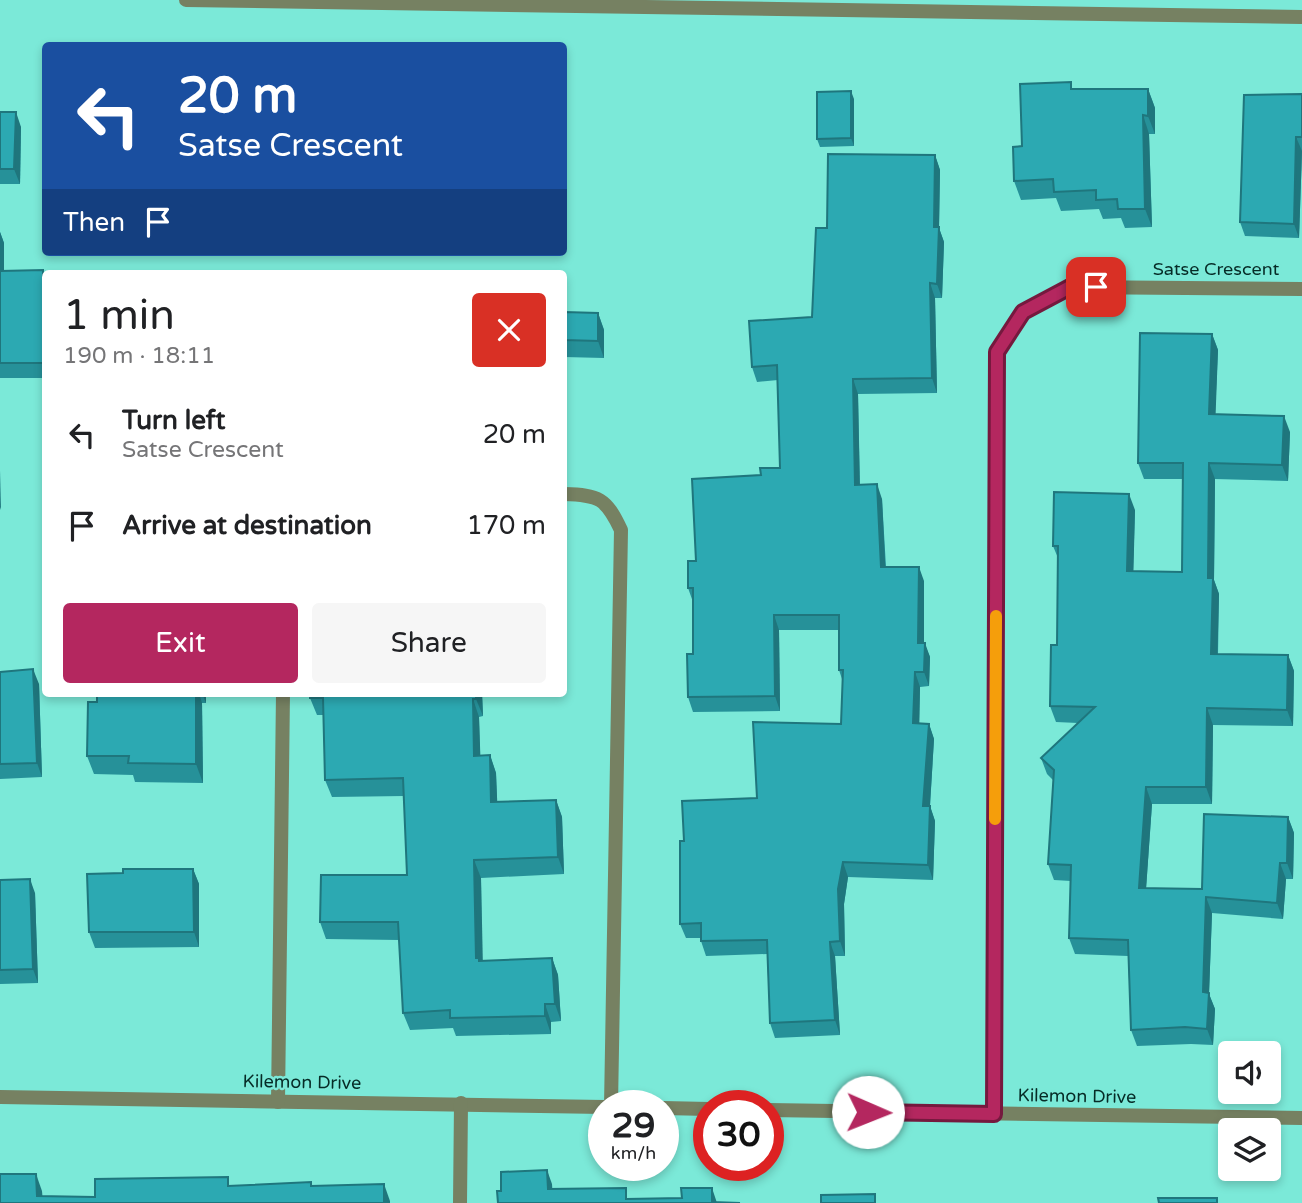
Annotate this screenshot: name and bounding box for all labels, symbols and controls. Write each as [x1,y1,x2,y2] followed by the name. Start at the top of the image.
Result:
[178,67,297,126] text: 20 m
[63,70,154,161] icon: left
[178,127,403,165] text: Satse Crescent
[139,203,177,241] icon: arrive
[63,207,125,238] text: Then
[1066,257,1126,317] pin
[1153,258,1279,280] street label: Satse Crescent
[1077,268,1115,306] icon: arrive
[63,290,175,341] text: 1 min
[472,293,546,367] button: close
[63,342,215,370] text: 190 m · 18:11
[122,405,225,436] text: Turn left
[63,416,101,454] icon: left
[483,419,546,450] text: 20 m
[122,436,284,464] text: Satse Crescent
[63,507,101,545] icon: arrive
[122,510,372,541] text: Arrive at destination
[466,510,546,541] text: 170 m
[63,603,298,683] button: Exit
[312,603,546,683] button: Share
[1218,1041,1281,1181] map controls
[1218,1041,1281,1104] button: sound
[242,1070,362,1094] street label: Kilemon Drive
[831,1075,905,1149] position arrow
[1017,1084,1137,1108] street label: Kilemon Drive
[693,1090,784,1181] speed limit sign: 30
[612,1105,655,1147] text: 29
[1218,1118,1281,1181] button: layers
[611,1142,656,1164] text: km/h

